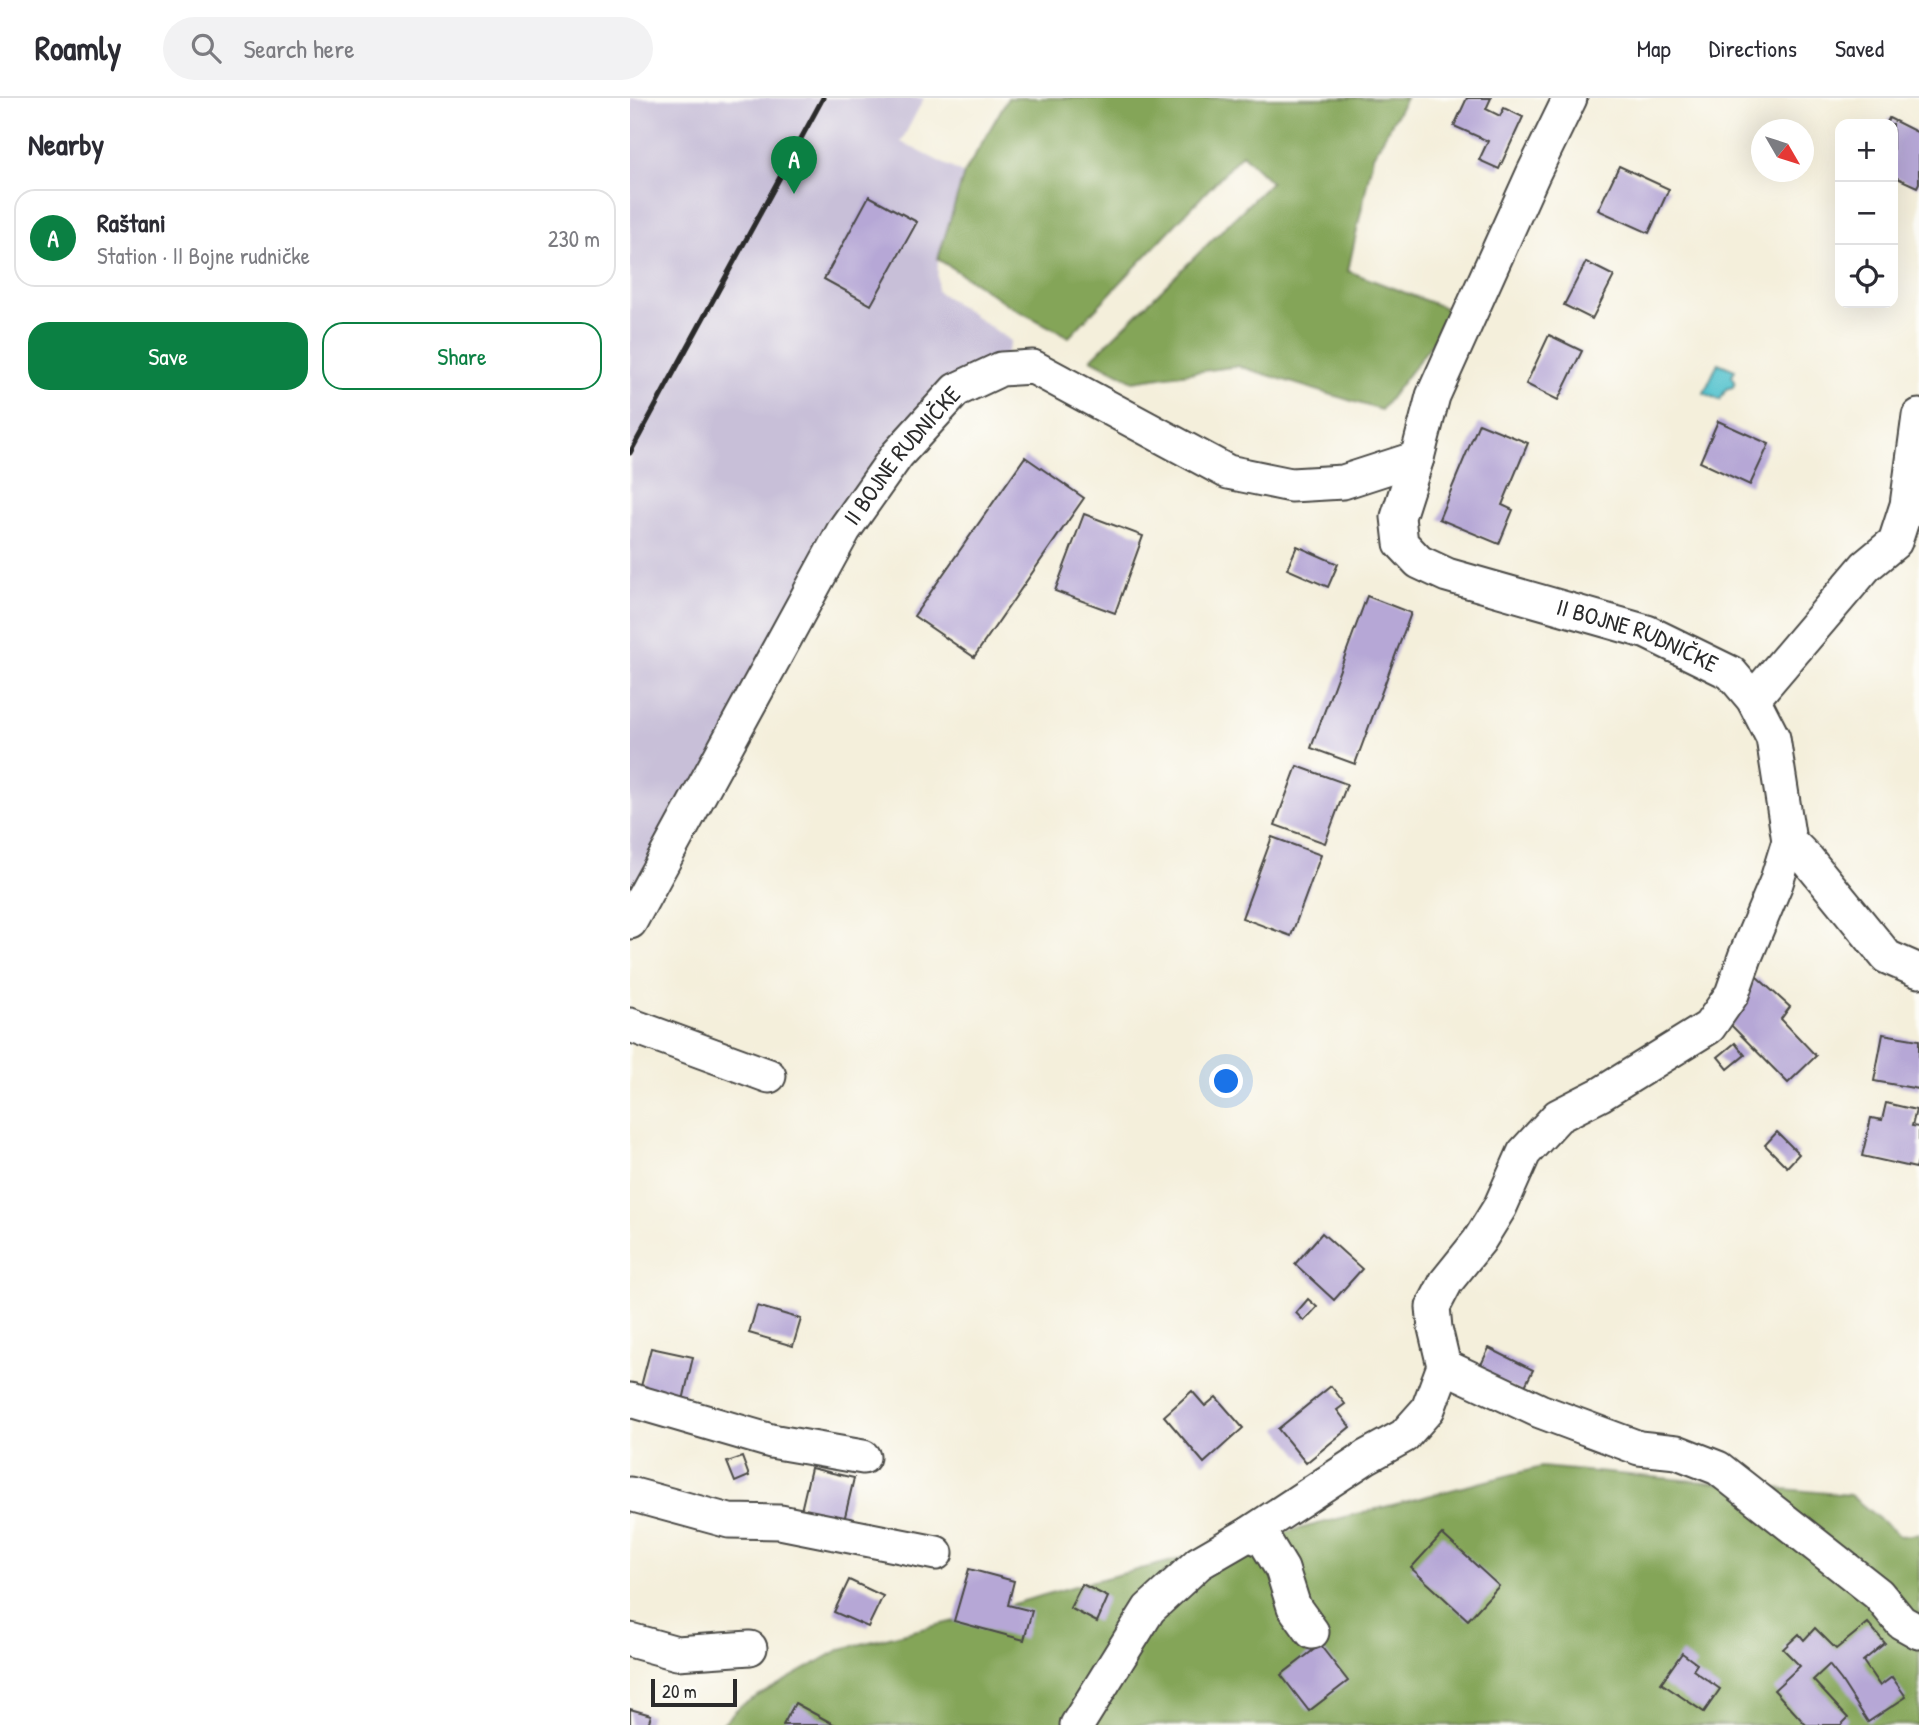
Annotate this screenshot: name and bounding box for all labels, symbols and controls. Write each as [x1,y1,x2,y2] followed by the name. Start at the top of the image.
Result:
[163,17,653,80] search box
[35,26,121,70] text: Roamly
[187,29,225,67] icon: search
[243,31,355,66] text: Search here
[1637,32,1671,64] text: Map
[1709,32,1797,64] text: Directions
[1835,32,1884,64] text: Saved
[1751,119,1814,182] north arrow
[1835,119,1898,308] map controls
[1835,119,1898,182] button: +
[28,124,104,164] text: Nearby
[771,136,817,194] pin: A
[1835,182,1898,245] button: −
[97,205,166,240] text: Raštani
[47,223,59,254] text: A
[548,223,600,254] text: 230 m
[97,240,310,271] text: Station · II Bojne rudničke
[1835,245,1898,308] button: locate
[28,322,308,390] button: Save
[322,322,602,390] button: Share
[835,378,967,531] street label: II BOJNE RUDNIČKE
[1553,590,1724,679] street label: II BOJNE RUDNIČKE
[1209,1064,1243,1098] your location
[651,1676,737,1708] scale bar
[662,1678,697,1704] text: 20 m

